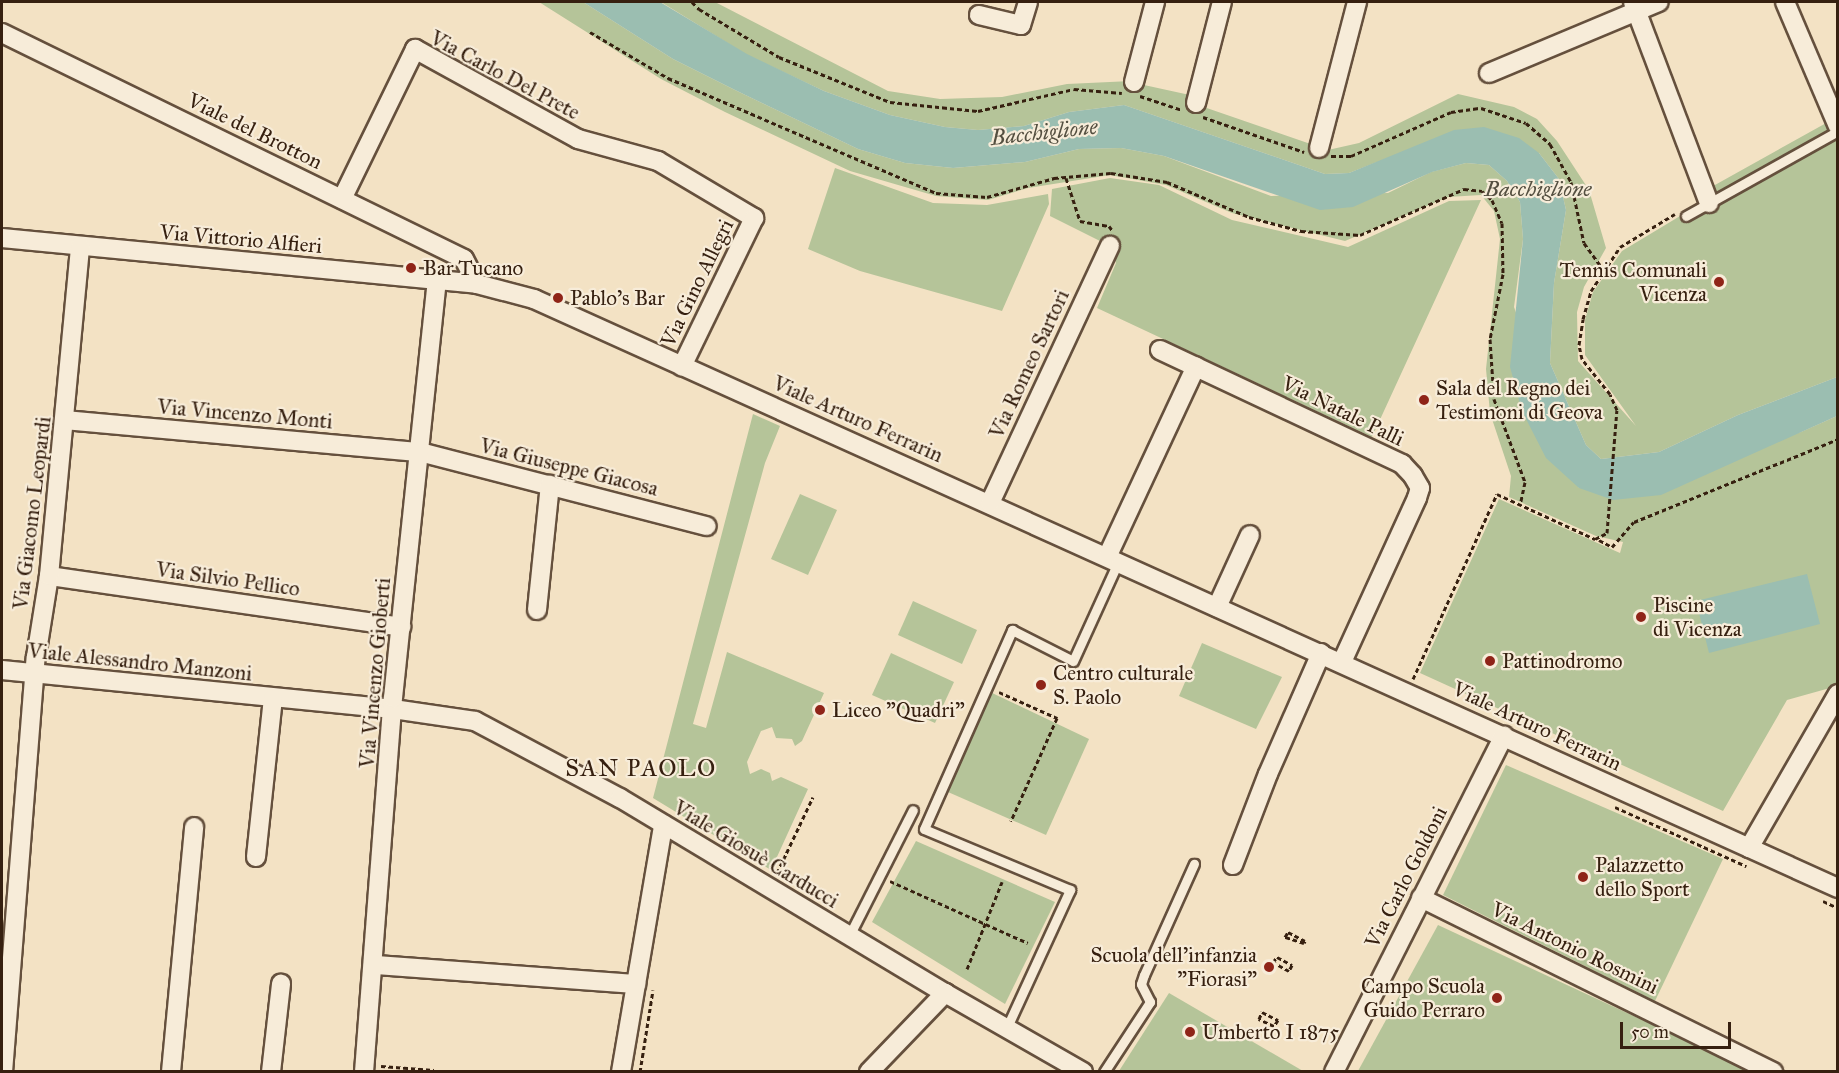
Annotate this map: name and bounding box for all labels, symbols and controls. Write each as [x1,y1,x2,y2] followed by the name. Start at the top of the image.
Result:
[426,25,584,125] street label: Via Carlo Del Prete
[183,87,327,175] street label: Viale del Brotton
[989,113,1099,151] water label: Bacchiglione
[1484,176,1592,202] water label: Bacchiglione
[655,215,739,351] street label: Via Gino Allegri
[159,219,323,259] street label: Via Vittorio Alfieri
[423,255,523,281] place label: Bar Tucano
[1560,257,1707,307] place label: Tennis Comunali Vicenza
[404,261,418,275] marker: Bar Tucano
[1712,275,1726,289] marker: Tennis Comunali Vicenza
[570,285,665,311] place label: Pablo's Bar
[984,286,1074,442] street label: Via Romeo Sartori
[551,291,565,305] marker: Pablo's Bar
[769,370,947,468] street label: Viale Arturo Ferrarin
[1278,371,1408,451] street label: Via Natale Palli
[1436,375,1603,425] place label: Sala del Regno dei Testimoni di Geova
[1417,393,1431,407] marker: Sala del Regno dei Testimoni di Geova
[156,394,334,434] street label: Via Vincenzo Monti
[8,415,56,611] street label: Via Giacomo Leopardi
[477,433,661,501] street label: Via Giuseppe Giacosa
[154,556,302,602] street label: Via Silvio Pellico
[354,577,396,769] street label: Via Vincenzo Gioberti
[1653,592,1742,642] place label: Piscine di Vicenza
[1634,610,1648,624] marker: Piscine di Vicenza
[27,638,253,686] street label: Viale Alessandro Manzoni
[1502,648,1623,674] place label: Pattinodromo
[1483,654,1497,668] marker: Pattinodromo
[1053,660,1193,710] place label: Centro culturale S. Paolo
[1449,676,1625,776] street label: Viale Arturo Ferrarin
[1034,678,1048,692] marker: Centro culturale S. Paolo
[832,697,965,723] place label: Liceo "Quadri"
[813,703,827,717] marker: Liceo "Quadri"
[565,755,717,783] district label: SAN PAOLO
[669,795,843,913] street label: Viale Giosuè Carducci
[1359,802,1453,952] street label: Via Carlo Goldoni
[1595,852,1689,902] place label: Palazzetto dello Sport
[1576,870,1590,884] marker: Palazzetto dello Sport
[1487,897,1663,999] street label: Via Antonio Rosmini
[1090,942,1257,992] place label: Scuola dell'infanzia "Fiorasi"
[1262,960,1276,974] marker: Scuola dell'infanzia "Fiorasi"
[1361,973,1485,1023] place label: Campo Scuola Guido Perraro
[1490,991,1504,1005] marker: Campo Scuola Guido Perraro
[1623,1010,1734,1048] scale bar
[1202,1019,1339,1045] place label: Umberto I 1875
[1631,1021,1669,1043] text: 50 m
[1183,1025,1197,1039] marker: Umberto I 1875

